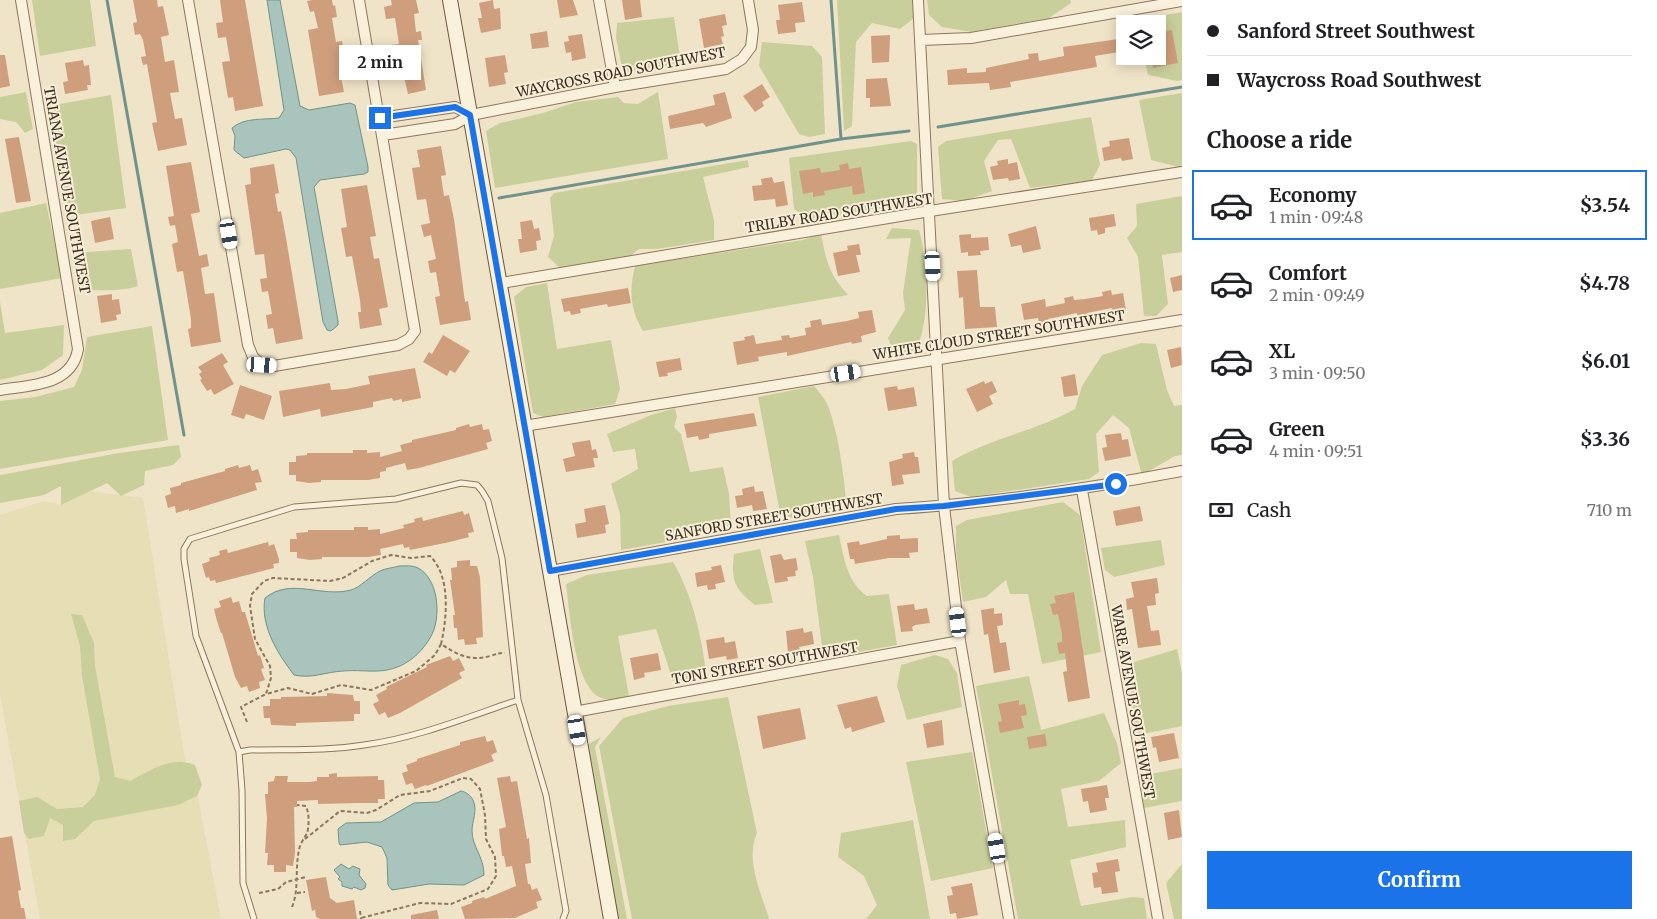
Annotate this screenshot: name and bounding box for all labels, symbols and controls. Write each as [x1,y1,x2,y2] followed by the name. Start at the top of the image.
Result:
[1116,15,1166,65] map controls
[1116,15,1166,65] button: layers
[1237,19,1475,43] text: Sanford Street Southwest
[514,43,728,101] street label: WAYCROSS ROAD SOUTHWEST
[339,46,421,80] callout: 2 min
[357,52,403,72] text: 2 min
[1237,68,1482,92] text: Waycross Road Southwest
[40,85,94,296] street label: TRIANA AVENUE SOUTHWEST
[369,107,391,129] route end
[1207,126,1352,154] text: Choose a ride
[1209,183,1254,228] icon: car
[1269,183,1357,207] text: Economy
[744,189,934,237] street label: TRILBY ROAD SOUTHWEST
[1580,193,1630,217] text: $3.54
[1269,207,1363,227] text: 1 min · 09:48
[219,218,238,250] car
[924,251,941,281] car
[1209,261,1254,306] icon: car
[1269,261,1347,285] text: Comfort
[1579,271,1630,295] text: $4.78
[1269,285,1365,305] text: 2 min · 09:49
[871,306,1126,364] street label: WHITE CLOUD STREET SOUTHWEST
[1209,339,1254,384] icon: car
[1269,339,1295,363] text: XL
[1581,349,1630,373] text: $6.01
[246,357,277,373] car
[830,363,861,383] car
[1269,363,1366,383] text: 3 min · 09:50
[1209,417,1254,462] icon: car
[1269,417,1325,441] text: Green
[1580,427,1630,451] text: $3.36
[1269,441,1363,461] text: 4 min · 09:51
[1105,473,1127,495] route start
[664,489,885,545] street label: SANFORD STREET SOUTHWEST
[1207,496,1235,524] icon: cash
[1247,498,1291,522] text: Cash
[1587,500,1632,520] text: 710 m
[1107,603,1159,801] street label: WARE AVENUE SOUTHWEST
[948,606,967,638] car
[670,638,860,688] street label: TONI STREET SOUTHWEST
[567,714,586,746] car
[987,832,1006,864] car
[1207,851,1632,909] button: Confirm

